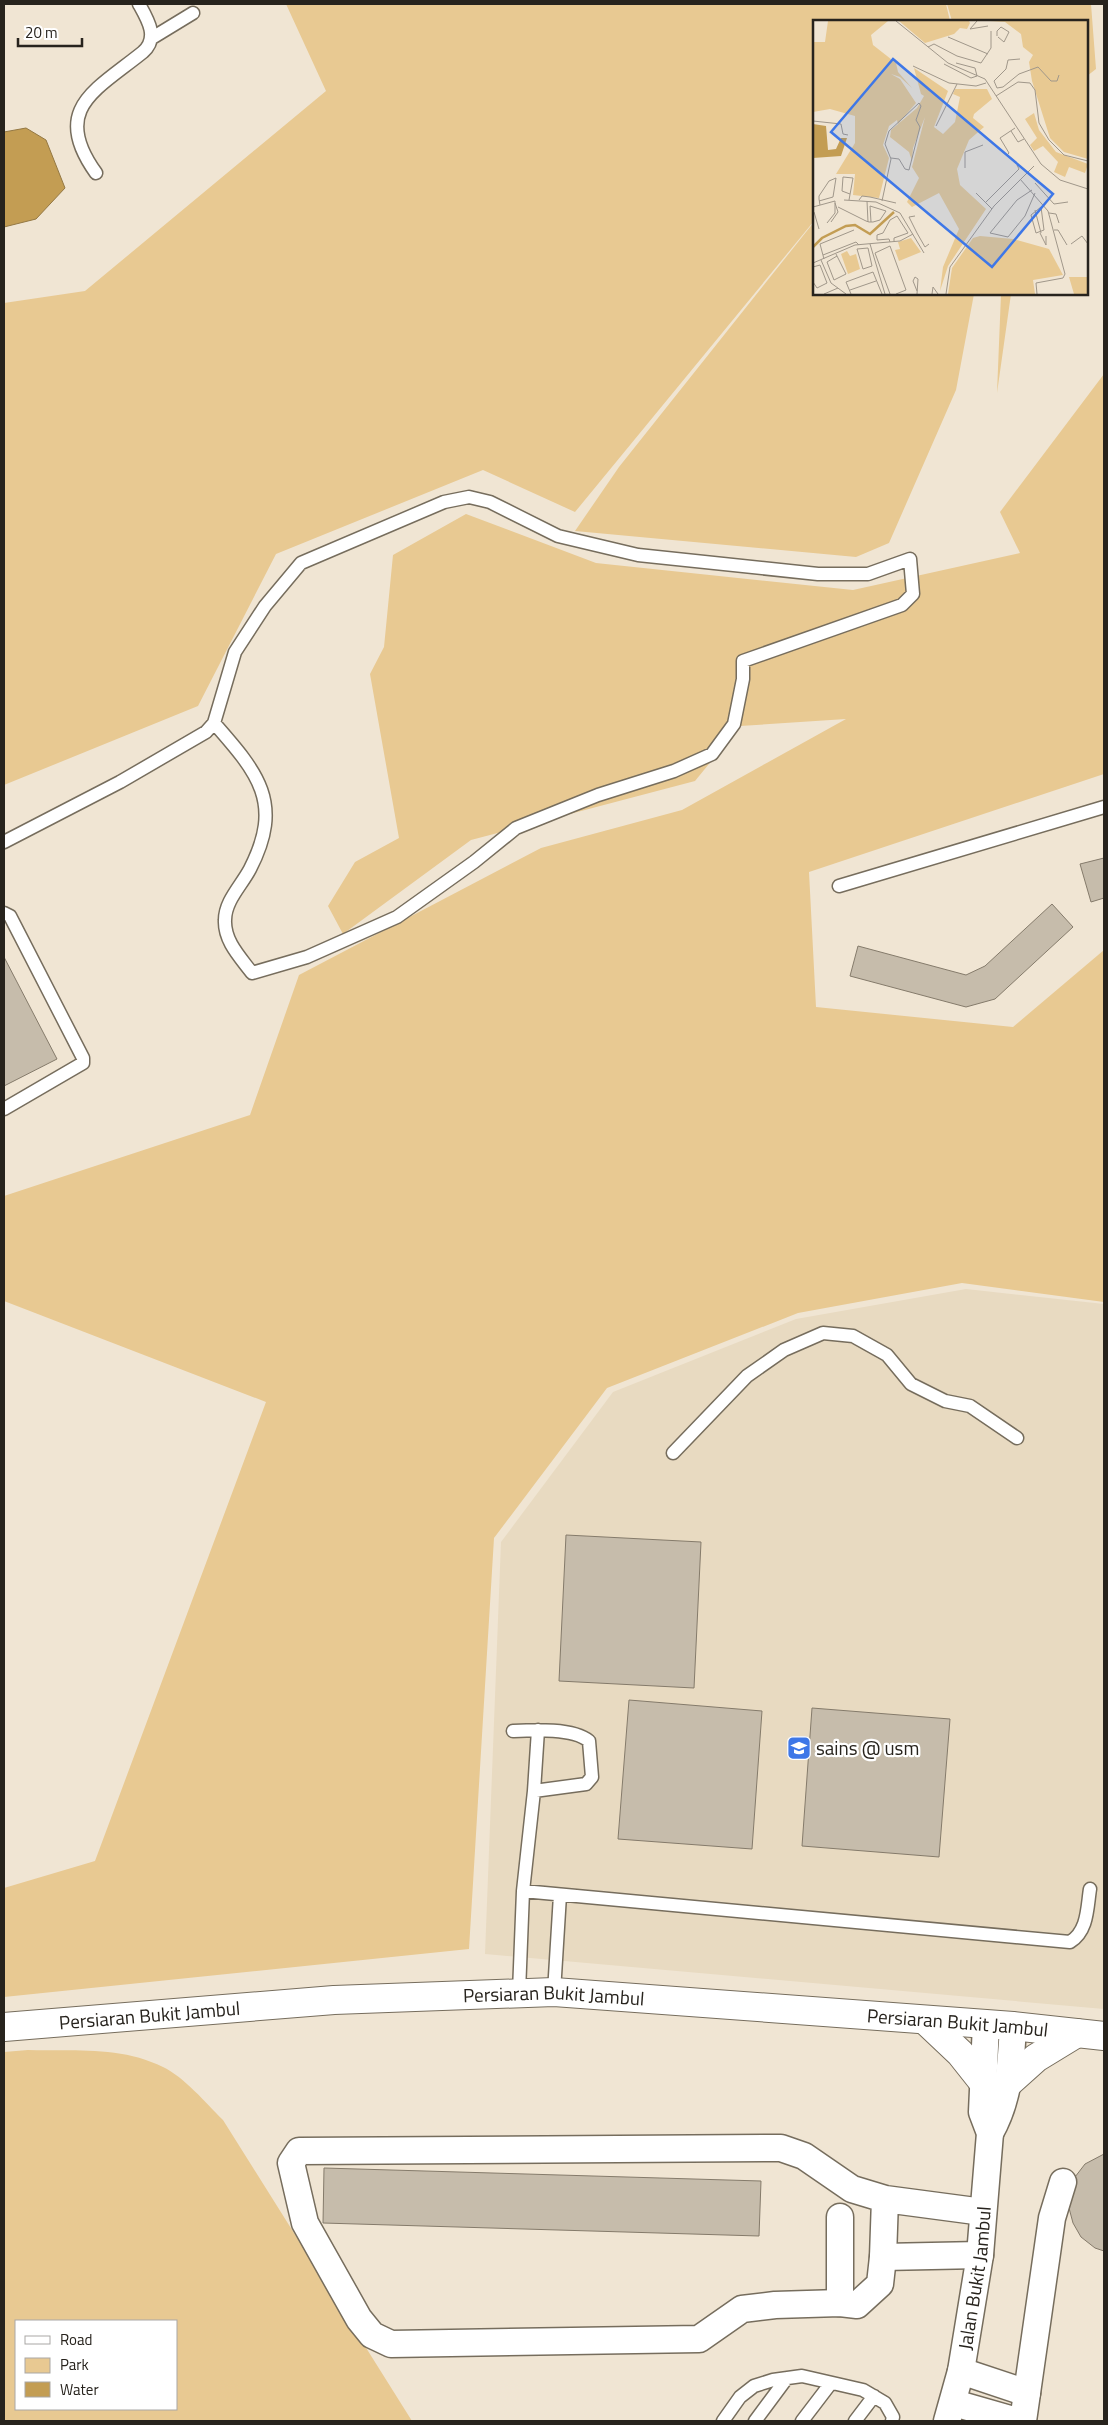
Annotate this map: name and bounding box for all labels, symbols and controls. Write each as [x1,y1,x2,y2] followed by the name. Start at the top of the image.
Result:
[18,15,81,47] scale bar
[813,20,1088,295] inset map
[25,21,58,44] text: 20 m
[816,1733,919,1762] place label: sains @ usm
[786,1735,812,1761] school or university icon: sains @ usm
[462,1977,646,2013] street label: Persiaran Bukit Jambul
[58,1993,241,2036] street label: Persiaran Bukit Jambul
[866,2000,1050,2044] street label: Persiaran Bukit Jambul
[950,2205,998,2352] street label: Jalan Bukit Jambul
[15,2320,178,2410] legend
[60,2328,92,2351] text: Road
[60,2353,89,2376] text: Park
[60,2378,99,2401] text: Water

